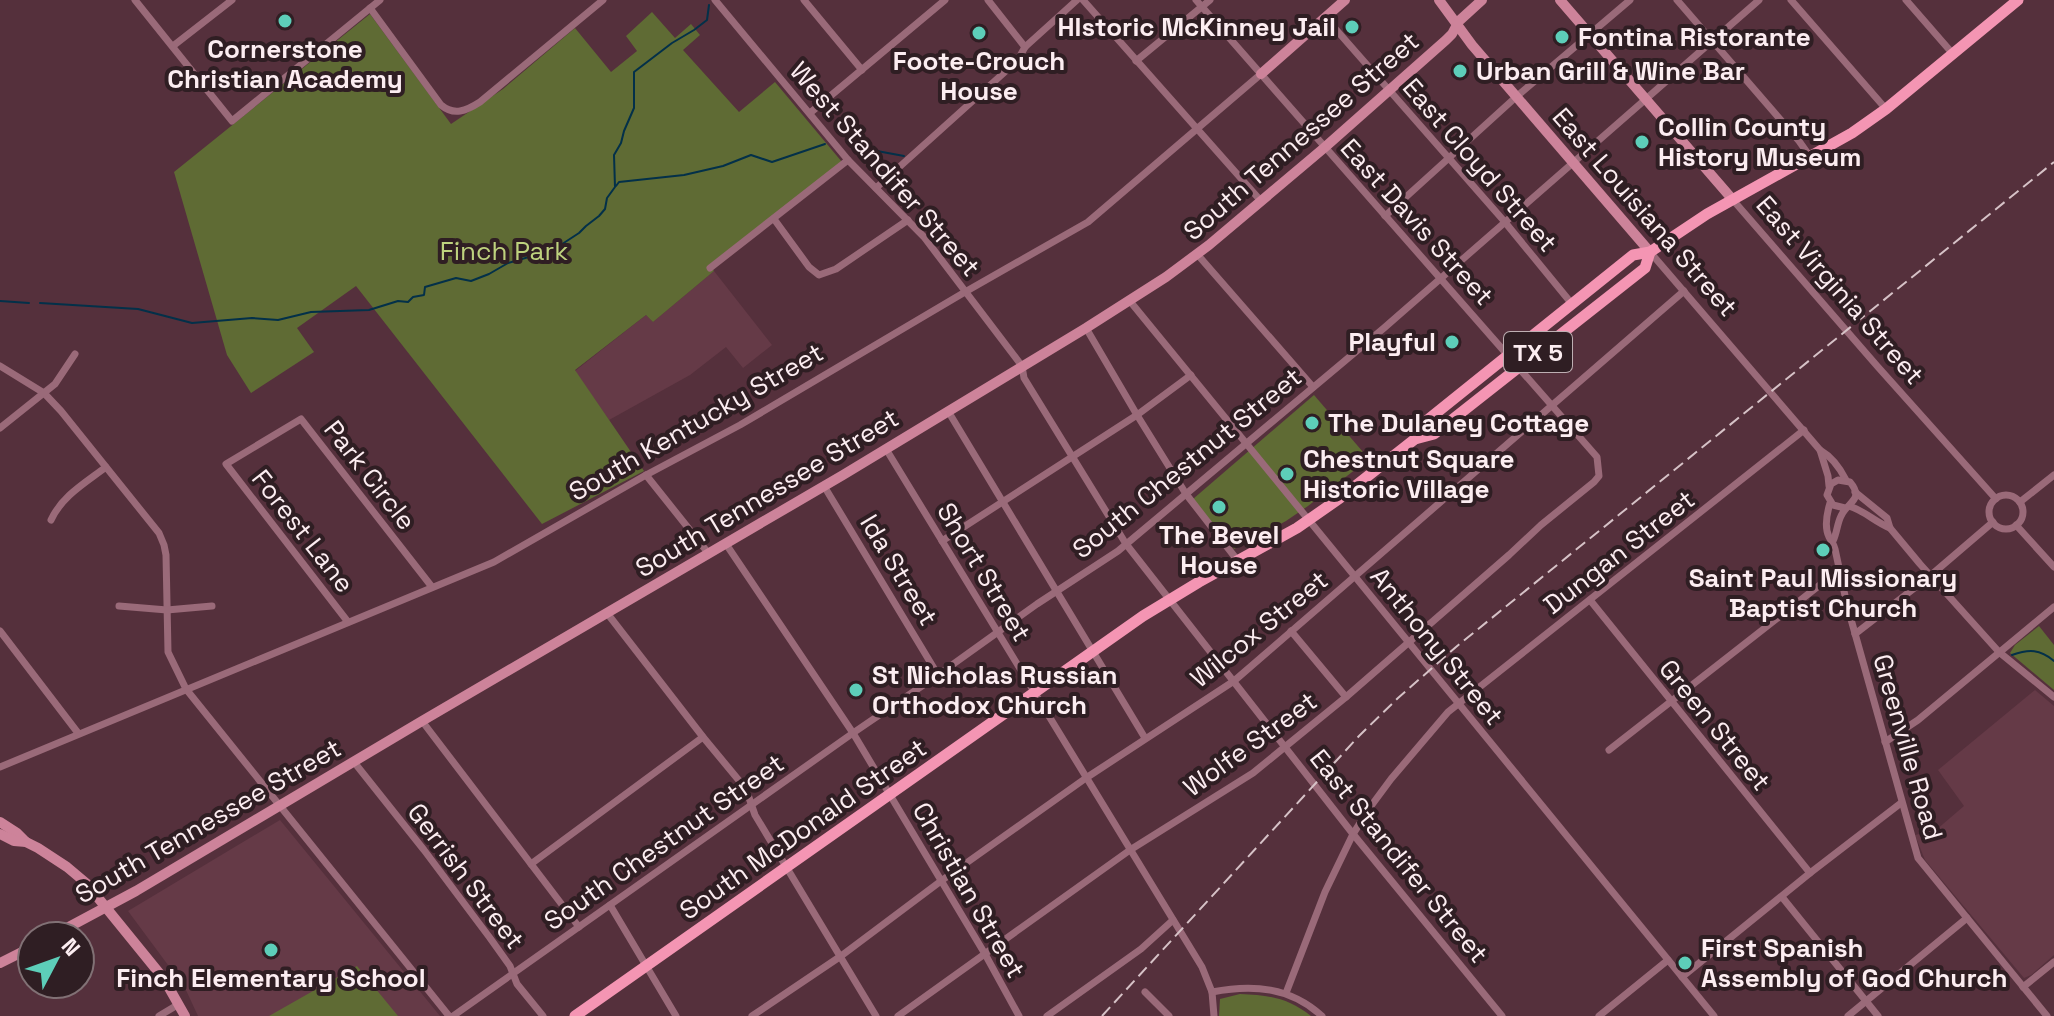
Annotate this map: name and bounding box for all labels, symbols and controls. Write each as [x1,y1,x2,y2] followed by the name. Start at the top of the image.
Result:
[1058,10,1336,44] place label: HIstoric McKinney Jail
[276,12,294,30] marker: Cornerstone Christian Academy
[1343,18,1361,36] marker: HIstoric McKinney Jail
[1578,20,1811,54] place label: Fontina Ristorante
[970,24,988,42] marker: Foote-Crouch House
[1176,24,1426,248] street label: South Tennessee Street
[1553,28,1571,46] marker: Fontina Ristorante
[167,32,403,96] place label: Cornerstone Christian Academy
[893,44,1065,108] place label: Foote-Crouch House
[1476,54,1745,88] place label: Urban Grill & Wine Bar
[782,55,988,283] street label: West Standifer Street
[1451,62,1469,80] marker: Urban Grill & Wine Bar
[1395,71,1565,259] street label: East Cloyd Street
[1545,100,1745,324] street label: East Louisiana Street
[1658,110,1861,174] place label: Collin County History Museum
[1333,131,1501,313] street label: East Davis Street
[1633,133,1651,151] marker: Collin County History Museum
[1749,188,1931,392] street label: East Virginia Street
[440,234,568,268] park label: Finch Park
[1348,325,1436,359] place label: Playful
[1504,332,1572,372] road number: TX 5
[1443,333,1461,351] marker: Playful
[563,335,829,509] street label: South Kentucky Street
[1065,360,1309,566] street label: South Chestnut Street
[629,401,905,585] street label: South Tennessee Street
[1328,406,1589,440] place label: The Dulaney Cottage
[316,413,424,537] street label: Park Circle
[1303,414,1321,432] marker: The Dulaney Cottage
[1303,442,1514,506] place label: Chestnut Square Historic Village
[244,463,362,599] street label: Forest Lane
[1278,465,1296,483] marker: Chestnut Square Historic Village
[1537,482,1701,622] street label: Dungan Street
[929,496,1039,648] street label: Short Street
[1210,498,1228,516] marker: The Bevel House
[852,508,946,632] street label: Ida Street
[1159,518,1279,582] place label: The Bevel House
[1814,541,1832,559] marker: Saint Paul Missionary Baptist Church
[1363,560,1511,732] street label: Anthony Street
[1689,561,1957,625] place label: Saint Paul Missionary Baptist Church
[1183,563,1335,695] street label: Wilcox Street
[1865,650,1951,844] street label: Greenville Road
[1652,652,1778,798] street label: Green Street
[872,658,1117,722] place label: St Nicholas Russian Orthodox Church
[847,681,865,699] marker: St Nicholas Russian Orthodox Church
[1176,684,1324,804] street label: Wolfe Street
[69,731,347,911] street label: South Tennessee Street
[673,731,933,927] street label: South McDonald Street
[1302,742,1496,970] street label: East Standifer Street
[537,746,791,938] street label: South Chestnut Street
[400,796,532,956] street label: Gerrish Street
[905,796,1033,984] street label: Christian Street
[16,920,96,1000] north arrow
[1701,931,2007,995] place label: First Spanish Assembly of God Church
[56,932,86,962] text: N
[262,941,280,959] marker: Finch Elementary School
[1676,954,1694,972] marker: First Spanish Assembly of God Church
[116,961,426,995] place label: Finch Elementary School

